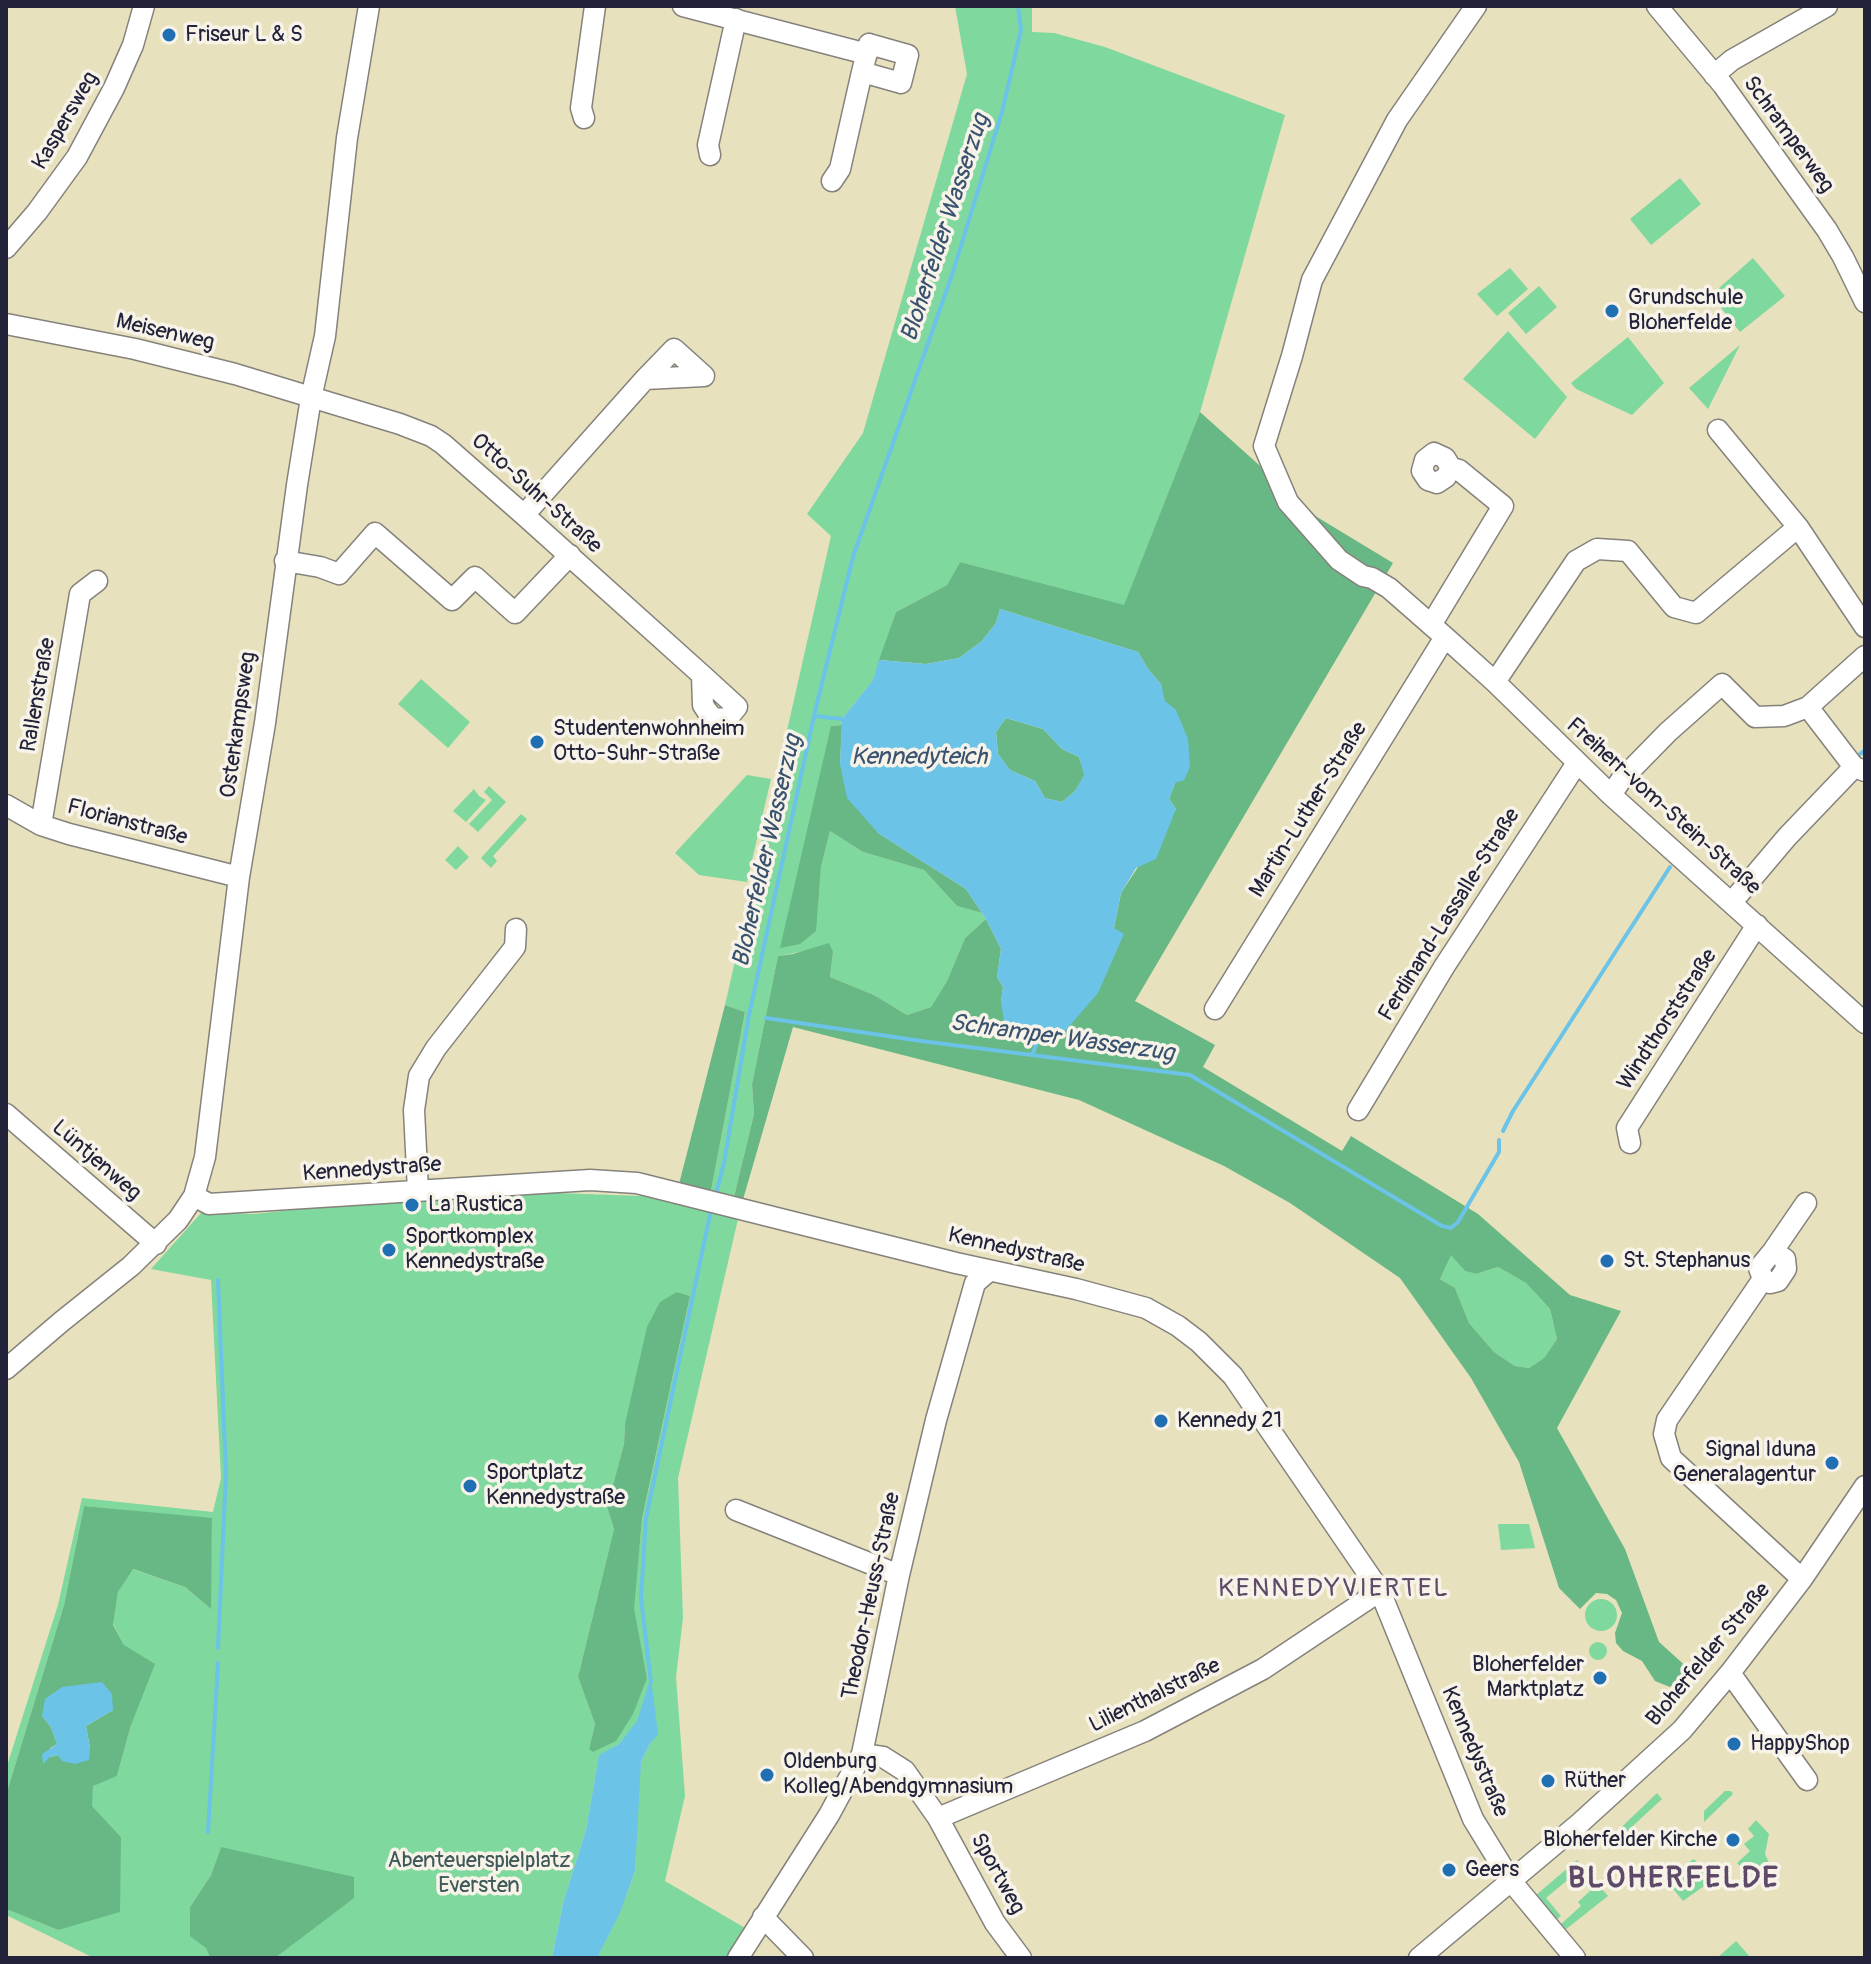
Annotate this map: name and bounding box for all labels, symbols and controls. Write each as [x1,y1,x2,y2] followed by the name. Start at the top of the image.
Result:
[185,22,303,48] place label: Friseur L & S
[160,26,178,44] marker: Friseur L & S
[27,67,105,175] street label: Kaspersweg
[1737,72,1839,198] street label: Schramperweg
[896,111,996,345] water label: Bloherfelder Wasserzug
[1628,285,1743,336] place label: Grundschule Bloherfelde
[1603,302,1621,320] marker: Grundschule Bloherfelde
[113,309,217,357] street label: Meisenweg
[465,428,607,560] street label: Otto-Suhr-Straße
[16,636,62,754] street label: Rallenstraße
[216,650,262,800] street label: Osterkampsweg
[1560,713,1766,901] street label: Freiherr-vom-Stein-Straße
[553,716,745,768] place label: Studentenwohnheim Otto-Suhr-Straße
[1244,717,1374,903] street label: Martin-Luther-Straße
[727,732,809,970] water label: Bloherfelder Wasserzug
[528,733,546,751] marker: Studentenwohnheim Otto-Suhr-Straße
[851,744,987,772] water label: Kennedyteich
[64,794,190,852] street label: Florianstraße
[1374,804,1526,1026] street label: Ferdinand-Lassalle-Straße
[1613,945,1723,1095] street label: Windthorststraße
[948,1009,1176,1069] water label: Schramper Wasserzug
[46,1115,146,1207] street label: Lüntjenweg
[302,1152,442,1188] street label: Kennedystraße
[428,1192,523,1218] place label: La Rustica
[403,1196,421,1214] marker: La Rustica
[945,1222,1087,1280] street label: Kennedystraße
[405,1224,544,1276] place label: Sportkomplex Kennedystraße
[380,1241,398,1259] marker: Sportkomplex Kennedystraße
[1623,1248,1750,1274] place label: St. Stephanus
[1598,1252,1616,1270] marker: St. Stephanus
[1177,1408,1282,1434] place label: Kennedy 21
[1152,1412,1170,1430] marker: Kennedy 21
[1673,1437,1816,1488] place label: Signal Iduna Generalagentur
[1823,1454,1841,1472] marker: Signal Iduna Generalagentur
[486,1460,625,1512] place label: Sportplatz Kennedystraße
[461,1477,479,1495] marker: Sportplatz Kennedystraße
[837,1490,907,1702] street label: Theodor-Heuss-Straße
[1218,1573,1450,1605] district label: KENNEDYVIERTEL
[1641,1578,1777,1732] street label: Bloherfelder Straße
[1472,1652,1584,1704] place label: Bloherfelder Marktplatz
[1085,1653,1225,1739] street label: Lilienthalstraße
[1591,1669,1609,1687] marker: Bloherfelder Marktplatz
[1435,1683,1513,1821] street label: Kennedystraße
[1750,1731,1850,1757] place label: HappyShop
[1725,1735,1743,1753] marker: HappyShop
[783,1749,1013,1800] place label: Oldenburg Kolleg/Abendgymnasium
[758,1766,776,1784] marker: Oldenburg Kolleg/Abendgymnasium
[1564,1768,1626,1794] place label: Rüther
[1539,1772,1557,1790] marker: Rüther
[1543,1827,1717,1853] place label: Bloherfelder Kirche
[964,1829,1030,1919] street label: Sportweg
[1724,1831,1742,1849] marker: Bloherfelder Kirche
[388,1848,570,1900] park label: Abenteuerspielplatz Eversten
[1465,1857,1519,1883] place label: Geers
[1440,1861,1458,1879] marker: Geers
[1568,1861,1780,1897] district label: BLOHERFELDE

